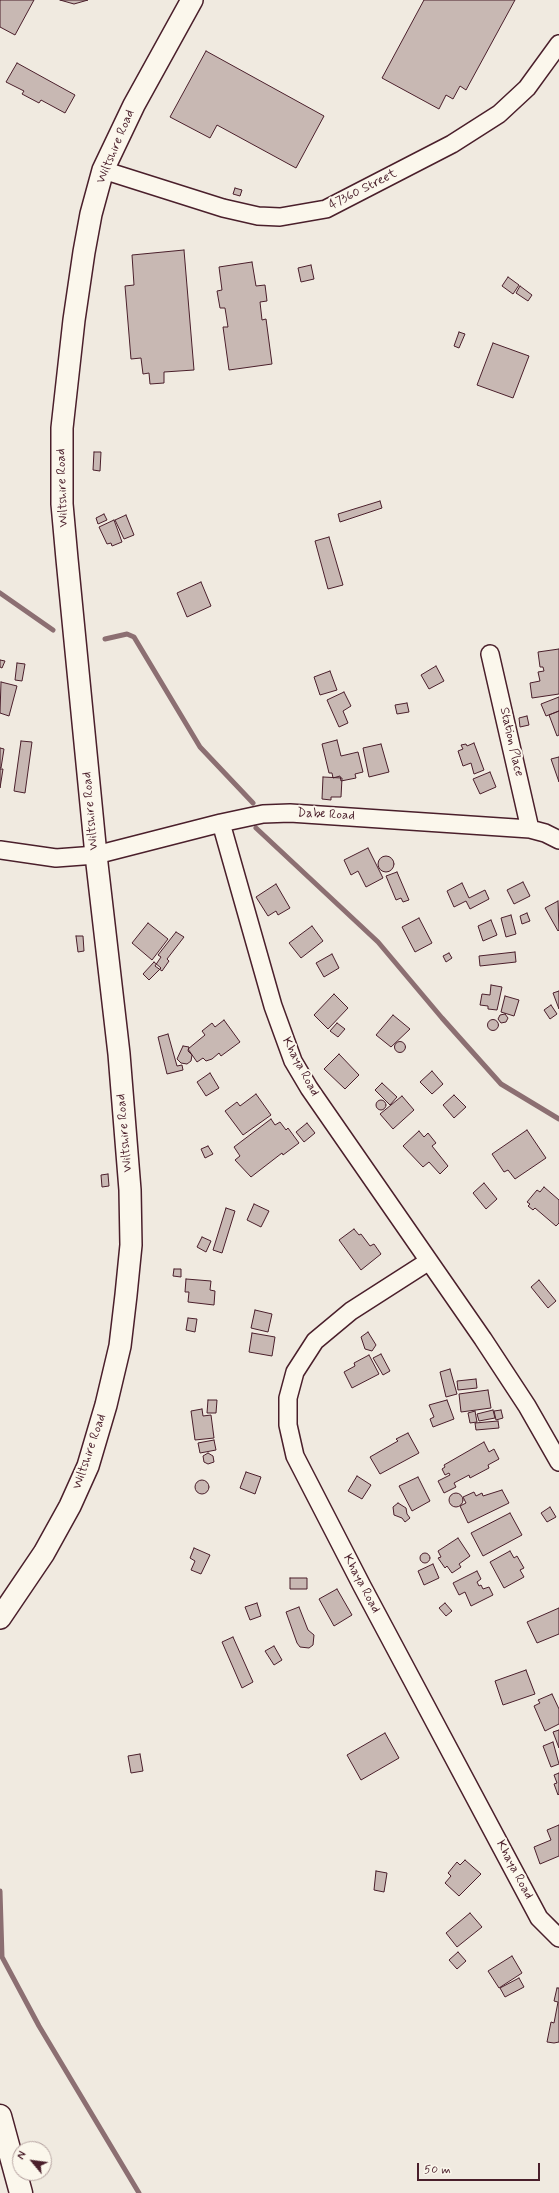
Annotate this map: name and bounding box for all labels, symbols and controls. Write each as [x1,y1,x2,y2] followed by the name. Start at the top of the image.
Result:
[93,108,139,186] street label: Wiltshire Road
[326,166,400,214] street label: 47360 Street
[54,448,72,528] street label: Wiltshire Road
[495,706,527,778] street label: Station Place
[80,771,102,851] street label: Wiltshire Road
[297,806,355,824] street label: Dabe Road
[278,1035,322,1099] street label: Khaya Road
[114,1093,136,1173] street label: Wiltshire Road
[70,1412,110,1492] street label: Wiltshire Road
[339,1552,383,1616] street label: Khaya Road
[492,1838,536,1902] street label: Khaya Road
[12,2141,52,2181] north arrow
[14,2149,30,2162] text: N
[419,2155,542,2181] scale bar
[424,2162,451,2178] text: 50 m

